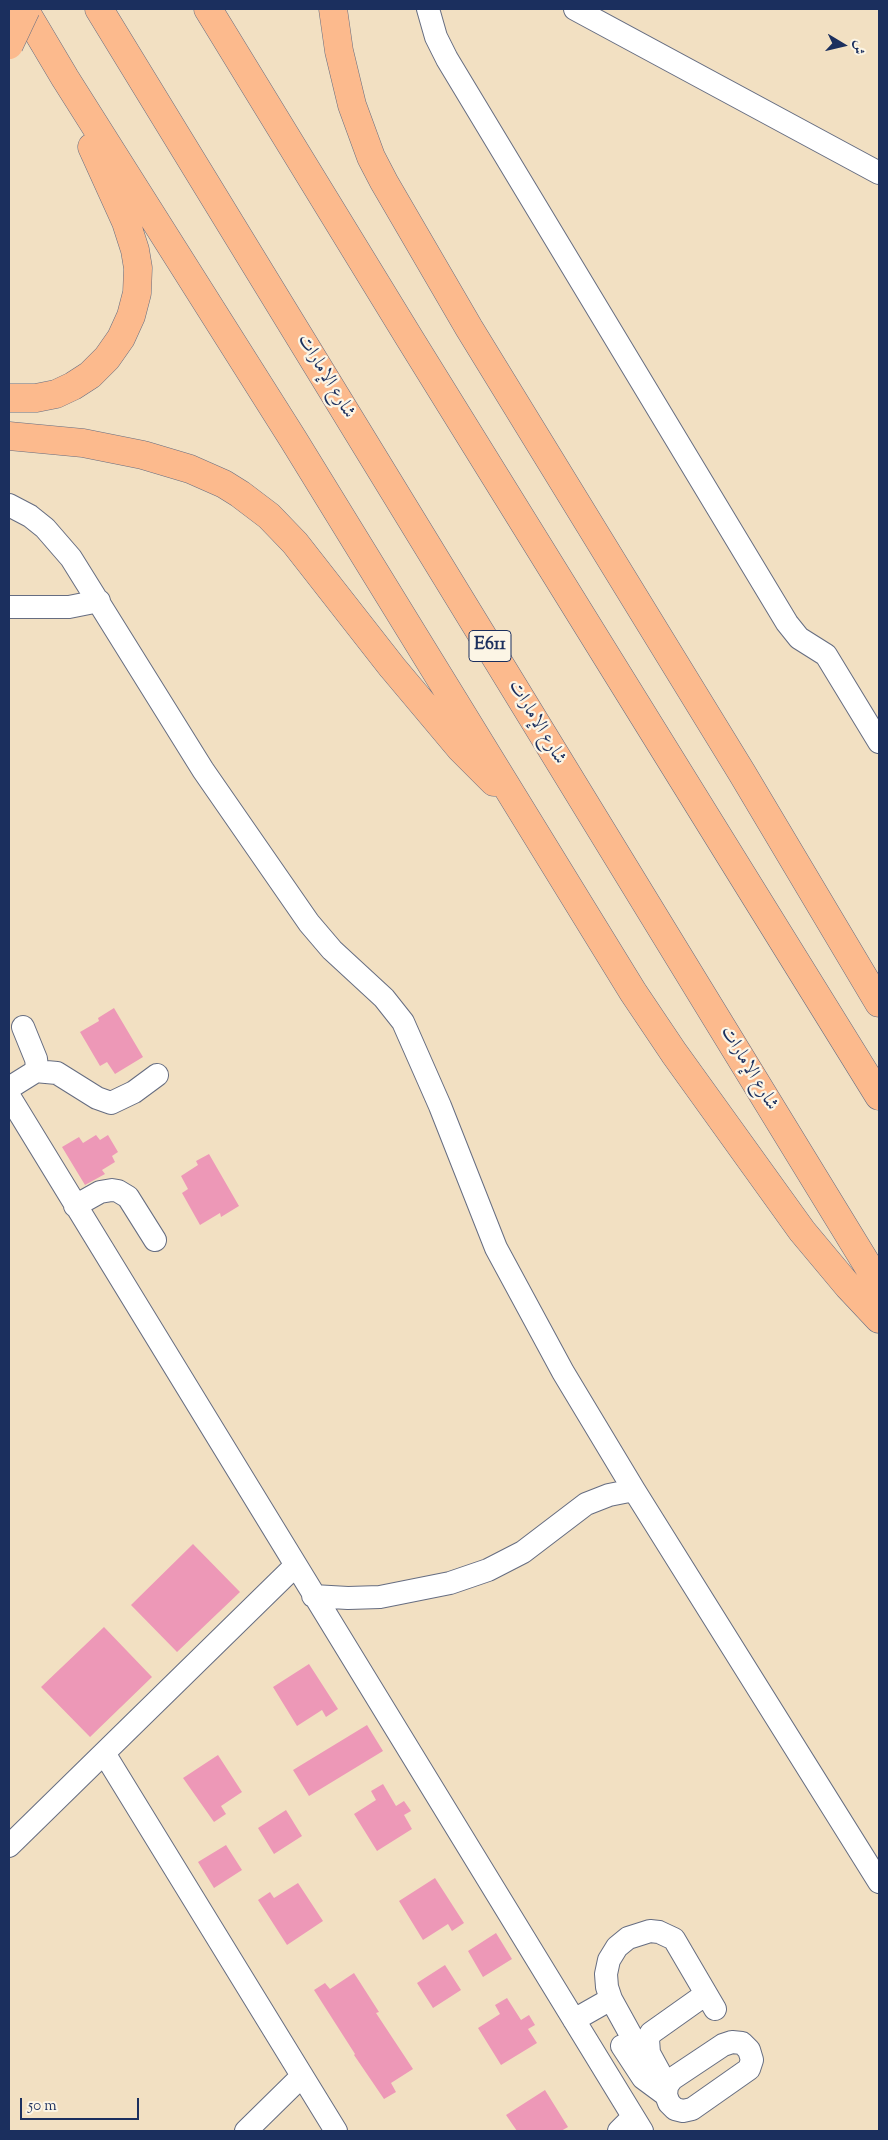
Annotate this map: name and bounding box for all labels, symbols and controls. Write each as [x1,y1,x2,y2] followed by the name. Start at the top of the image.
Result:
[818,20,868,70] north arrow
[847,39,869,56] text: ش
[291,331,359,423] street label: شارع الإمارات
[469,630,511,661] road number: E611
[502,677,570,769] street label: شارع الإمارات
[714,1023,782,1115] street label: شارع الإمارات
[22,2088,141,2120] scale bar
[28,2096,57,2117] text: 50 m

